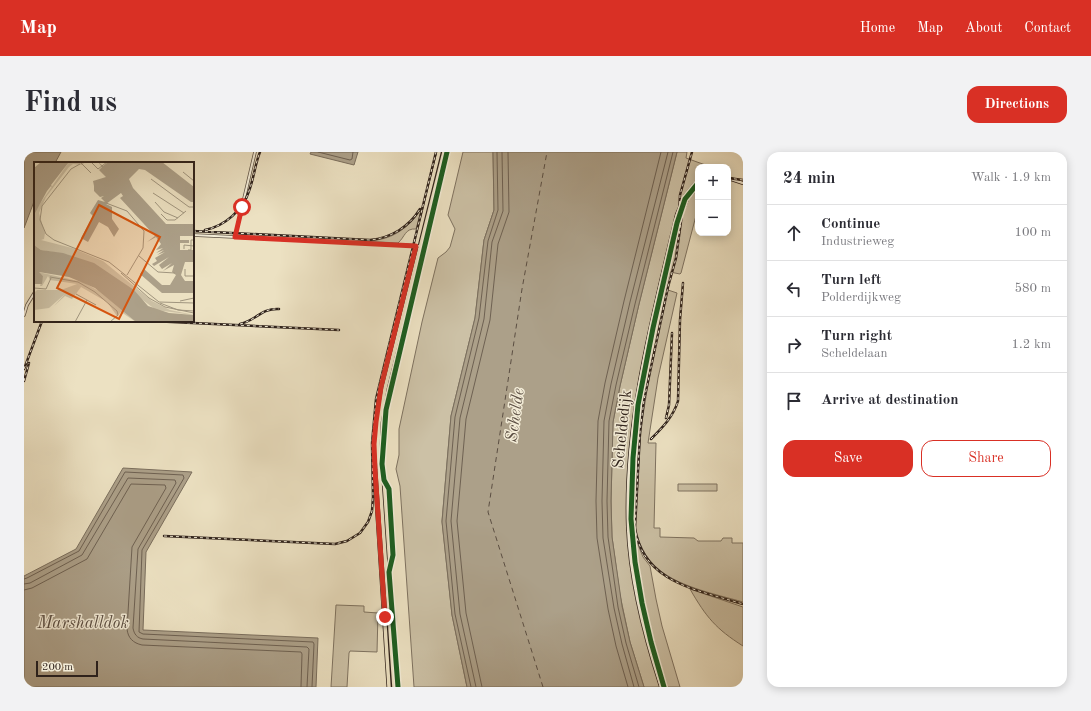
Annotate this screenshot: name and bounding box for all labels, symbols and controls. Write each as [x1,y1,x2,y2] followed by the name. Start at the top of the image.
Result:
[20,19,57,38] text: Map
[860,21,895,35] text: Home
[917,21,943,35] text: Map
[965,21,1002,35] text: About
[1024,21,1071,35] text: Contact
[967,86,1067,123] button: Directions
[24,90,117,118] text: Find us
[34,162,194,322] inset map
[695,164,731,236] map controls
[695,164,731,200] button: +
[783,170,836,187] text: 24 min
[971,171,1051,184] text: Walk · 1.9 km
[233,198,251,216] route start
[695,200,731,236] button: −
[821,217,880,232] text: Continue
[783,222,805,244] icon: ahead
[1014,226,1051,239] text: 100 m
[821,235,894,248] text: Industrieweg
[821,273,881,288] text: Turn left
[783,278,805,300] icon: left
[1014,282,1051,295] text: 580 m
[821,291,901,304] text: Polderdijkweg
[821,329,892,344] text: Turn right
[783,334,805,356] icon: right
[1012,338,1051,351] text: 1.2 km
[821,347,887,360] text: Scheldelaan
[503,387,528,443] water label: Schelde
[611,389,635,469] street label: Scheldedijk
[783,390,805,412] icon: arrive
[821,393,959,408] text: Arrive at destination
[783,440,913,477] button: Save
[921,440,1051,477] button: Share
[376,608,394,626] route end
[36,615,129,632] water label: Marshalldok
[36,659,98,678] scale bar
[42,662,73,673] text: 200 m

